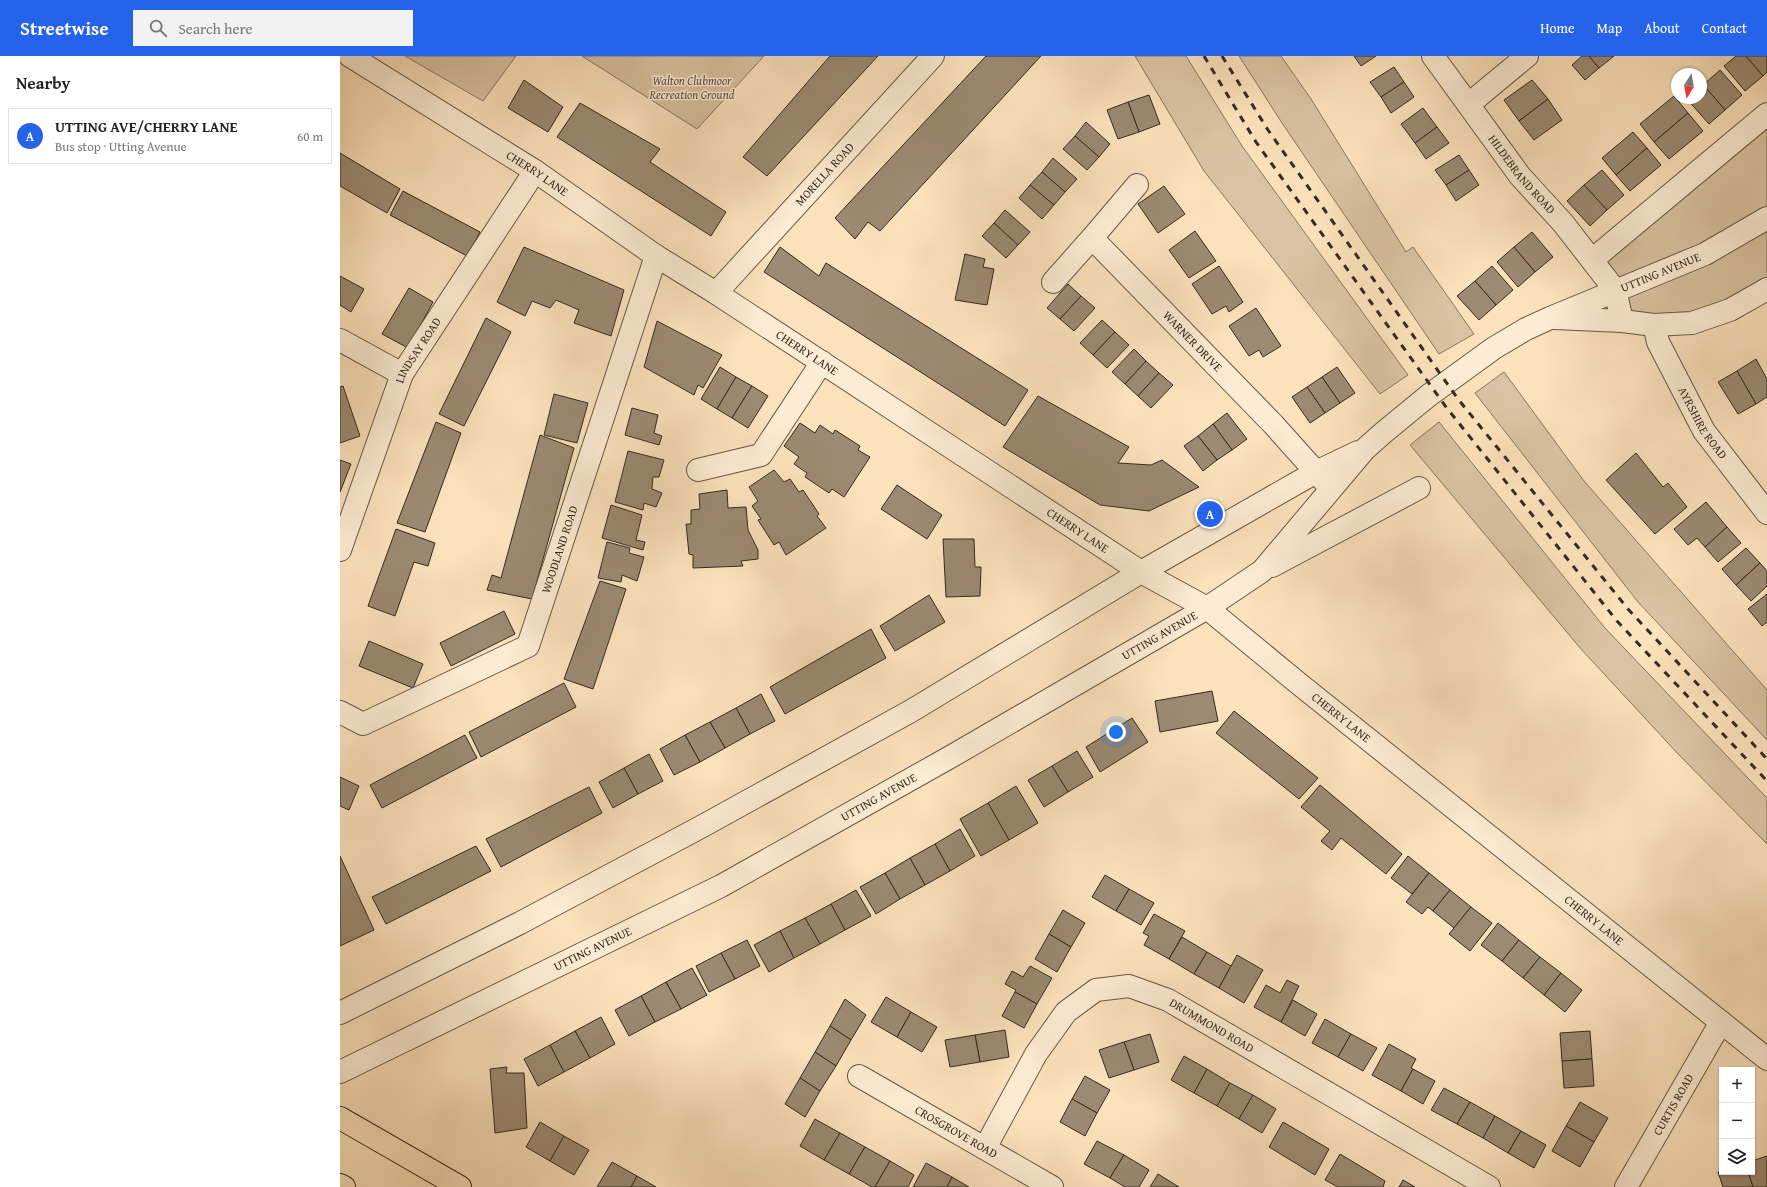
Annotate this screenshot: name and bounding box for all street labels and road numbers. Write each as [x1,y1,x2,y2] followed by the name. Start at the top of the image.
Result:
[1485,131,1560,217] street label: HILDEBRAND ROAD
[791,139,858,209] street label: MORELLA ROAD
[503,146,572,200] street label: CHERRY LANE
[1618,248,1703,296] street label: UTTING AVENUE
[1159,307,1227,375] street label: WARNER DRIVE
[390,314,445,385] street label: LINDSAY ROAD
[773,326,842,379] street label: CHERRY LANE
[1675,384,1731,462] street label: AYRSHIRE ROAD
[537,503,581,595] street label: WOODLAND ROAD
[1044,503,1113,557] street label: CHERRY LANE
[1118,606,1200,664] street label: UTTING AVENUE
[1308,688,1375,746] street label: CHERRY LANE
[837,769,920,825] street label: UTTING AVENUE
[1561,891,1627,949] street label: CHERRY LANE
[550,922,634,975] street label: UTTING AVENUE
[1166,994,1257,1056] street label: DRUMMOND ROAD
[1649,1070,1697,1138] street label: CURTIS ROAD
[912,1101,1001,1162] street label: CROSGROVE ROAD

